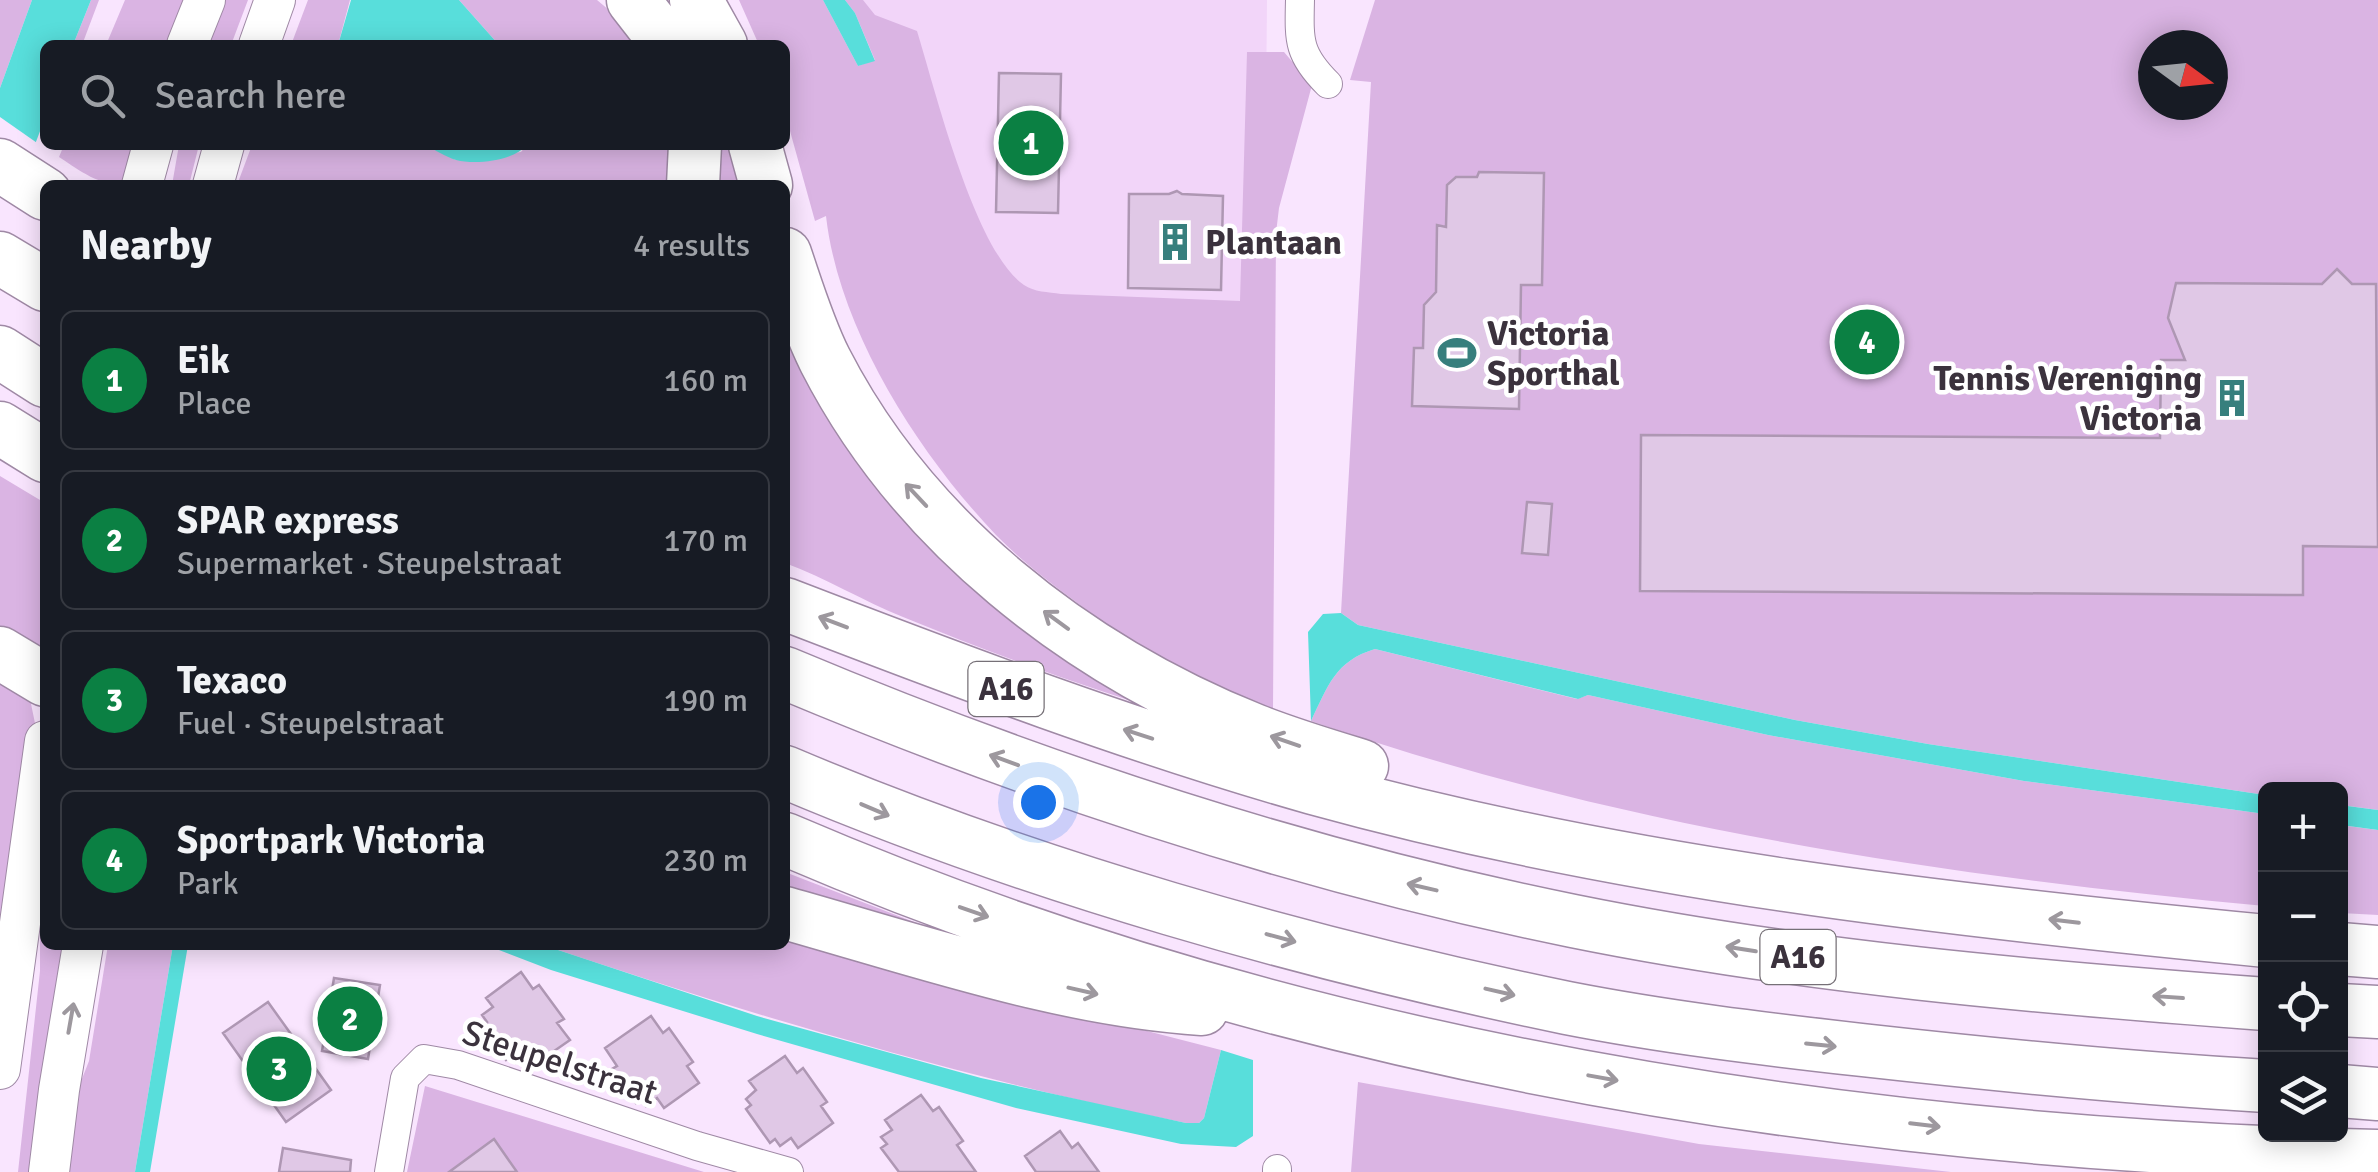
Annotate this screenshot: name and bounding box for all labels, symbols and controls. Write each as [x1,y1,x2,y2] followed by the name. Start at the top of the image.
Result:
[2138,30,2228,120] north arrow
[40,40,790,150] search box
[75,68,130,123] icon: search
[155,72,347,119] text: Search here
[998,106,1064,180] pin: 1
[80,220,212,271] text: Nearby
[1154,221,1196,263] building icon: Plantaan
[1205,221,1342,264] place label: Plantaan
[633,226,750,265] text: 4 results
[1834,304,1900,380] pin: 4
[1487,312,1620,395] place label: Victoria Sporthal
[1436,332,1478,374] sports icon: Victoria Sporthal
[177,337,230,384] text: Eik
[1934,357,2202,440] place label: Tennis Vereniging Victoria
[106,361,123,400] text: 1
[664,361,748,400] text: 160 m
[2211,377,2253,419] building icon: Tennis Vereniging Victoria
[177,384,252,423] text: Place
[905,483,928,508] one-way arrow
[177,497,399,544] text: SPAR express
[106,521,123,560] text: 2
[664,521,748,560] text: 170 m
[177,544,562,583] text: Supermarket · Steupelstraat
[1043,610,1070,631] one-way arrow
[818,612,849,630] one-way arrow
[177,657,287,704] text: Texaco
[968,662,1044,716] road number: A16
[106,681,123,720] text: 3
[664,681,748,720] text: 190 m
[177,704,444,743] text: Fuel · Steupelstraat
[1123,723,1155,741] one-way arrow
[1270,730,1301,748] one-way arrow
[990,750,1021,768] one-way arrow
[1013,777,1064,828] your location
[2258,782,2348,1142] map controls
[2258,782,2348,872] button: +
[859,802,890,820] one-way arrow
[177,817,485,864] text: Sportpark Victoria
[106,841,123,880] text: 4
[664,841,748,880] text: 230 m
[177,864,239,903] text: Park
[2258,872,2348,962] button: −
[1407,877,1439,895] one-way arrow
[957,904,988,922] one-way arrow
[2048,911,2081,930] one-way arrow
[1265,930,1296,949] one-way arrow
[1760,930,1836,984] road number: A16
[1725,939,1758,958] one-way arrow
[2258,962,2348,1052] button: locate
[318,982,382,1056] pin: 2
[1066,983,1098,1001] one-way arrow
[1483,984,1515,1002] one-way arrow
[2153,987,2185,1006] one-way arrow
[62,1002,81,1034] one-way arrow
[457,1011,663,1114] street label: Steupelstraat
[246,1032,312,1106] pin: 3
[1804,1036,1836,1055] one-way arrow
[2258,1052,2348,1142] button: layers
[1587,1069,1619,1088] one-way arrow
[1908,1116,1941,1135] one-way arrow

